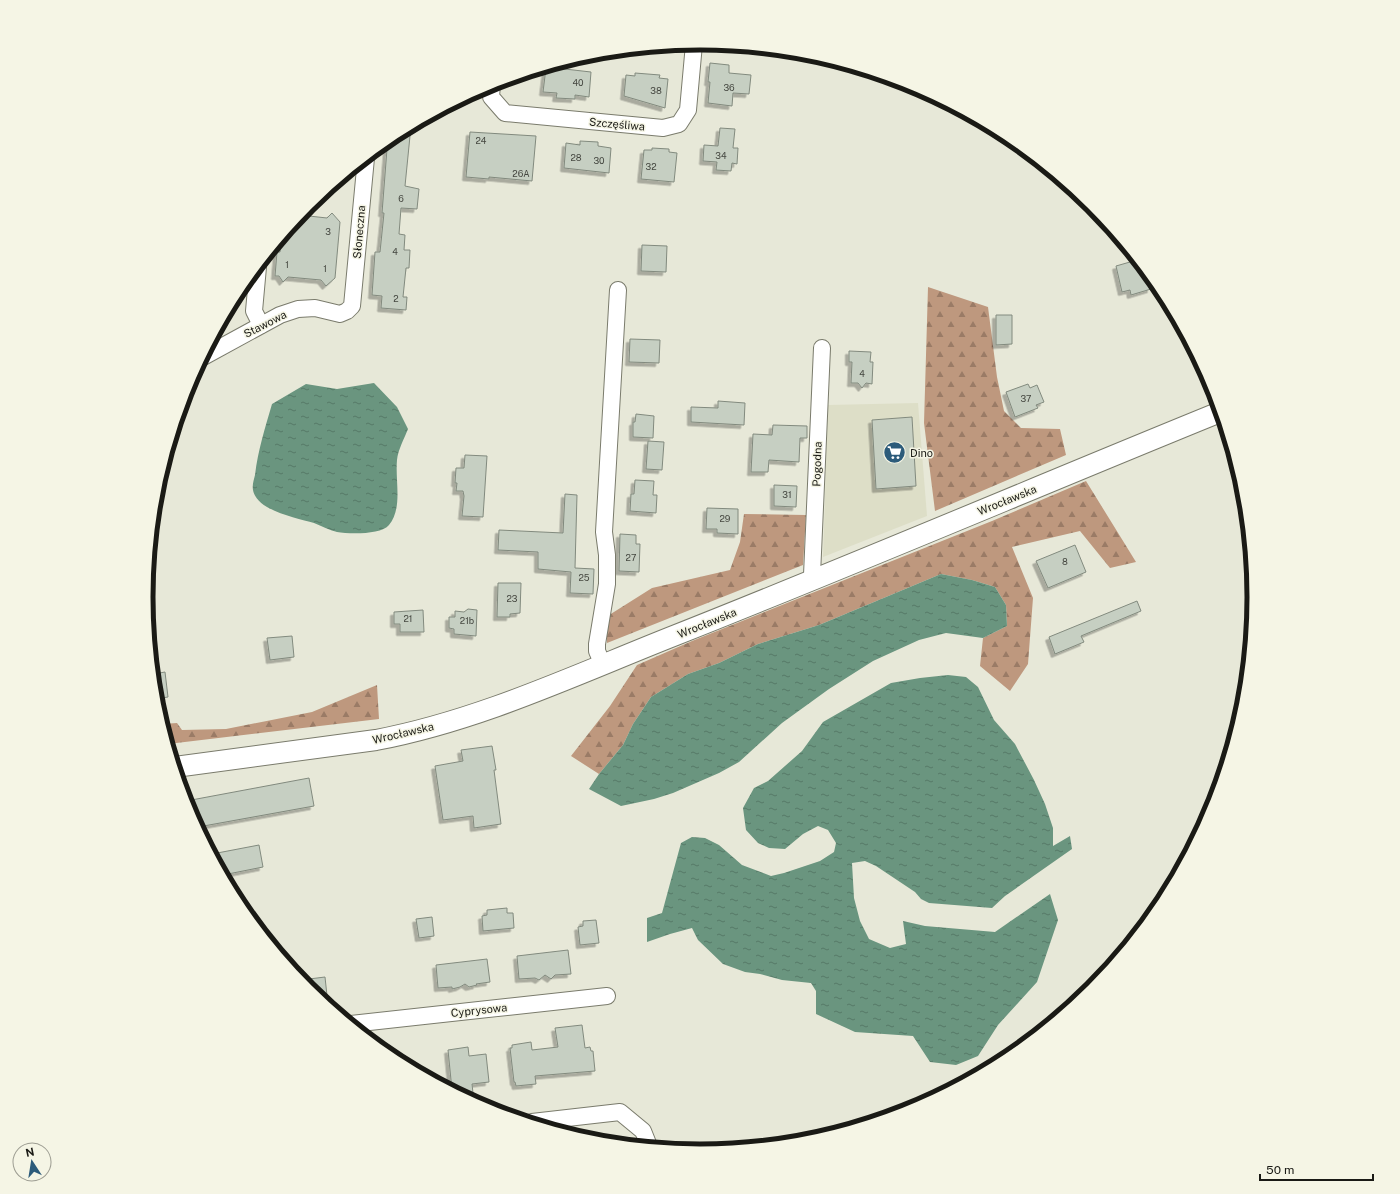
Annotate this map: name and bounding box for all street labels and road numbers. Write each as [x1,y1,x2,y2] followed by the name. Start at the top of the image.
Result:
[589,116,645,132] street label: Szczęśliwa
[351,205,367,259] street label: Słoneczna
[242,308,288,340] street label: Stawowa
[810,441,824,487] street label: Pogodna
[976,483,1038,517] street label: Wrocławska
[676,606,738,640] street label: Wrocławska
[371,720,435,746] street label: Wrocławska
[450,1001,508,1019] street label: Cyprysowa

